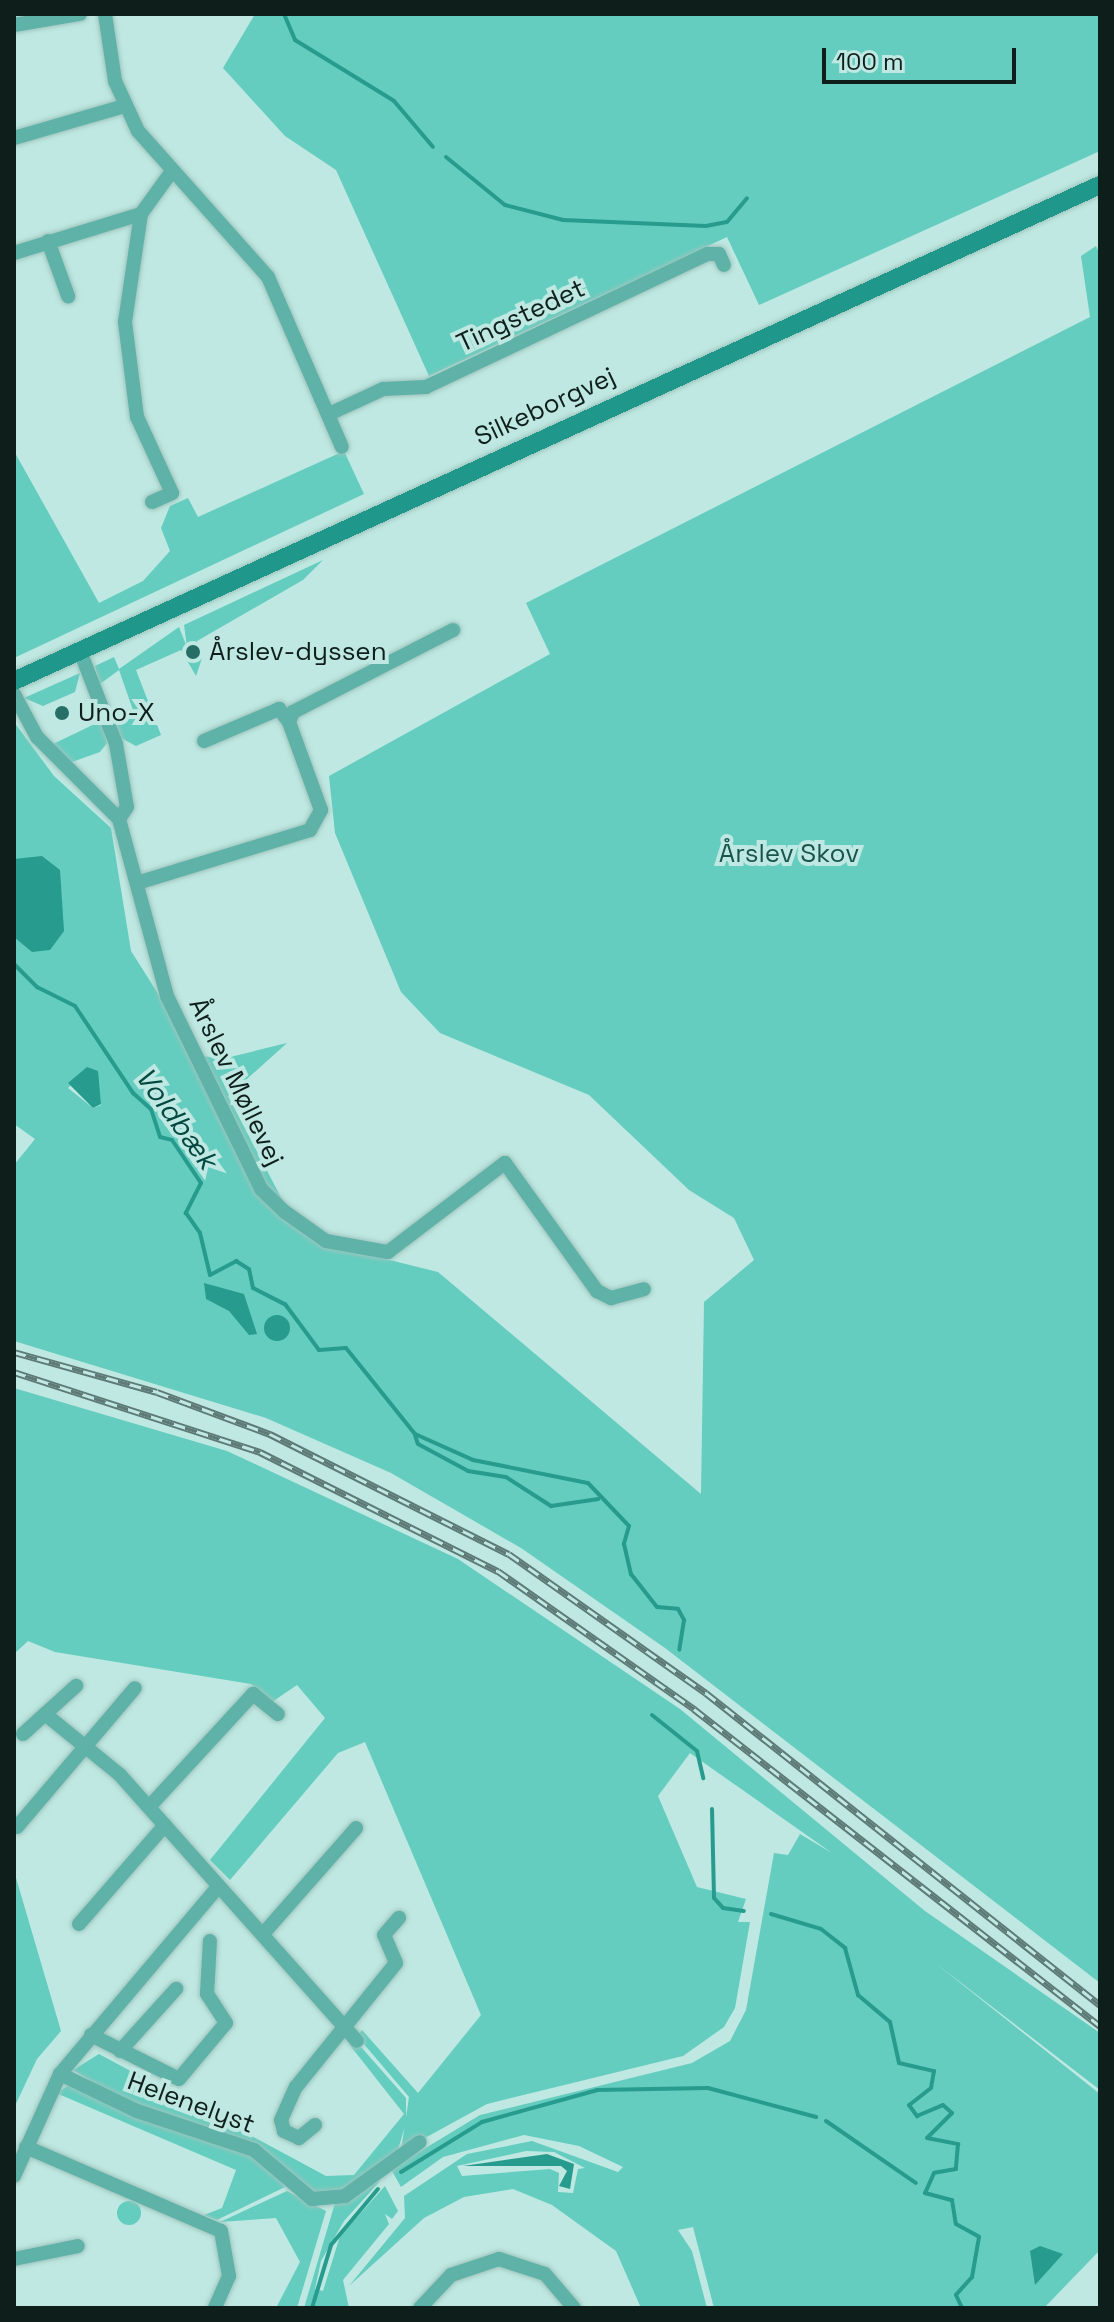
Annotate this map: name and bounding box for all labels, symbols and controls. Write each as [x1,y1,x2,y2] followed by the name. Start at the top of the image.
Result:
[826,32,1020,82] scale bar
[836,46,904,77] text: 100 m
[452,273,590,359] street label: Tingstedet
[470,361,620,453] street label: Silkeborgvej
[209,636,387,668] place label: Årslev-dyssen
[184,643,202,661] marker: Årslev-dyssen
[78,697,155,729] place label: Uno-X
[53,704,71,722] marker: Uno-X
[719,838,859,870] park label: Årslev Skov
[182,993,290,1171] street label: Årslev Møllevej
[129,1061,225,1175] water label: Voldbæk
[123,2066,259,2140] street label: Helenelyst

